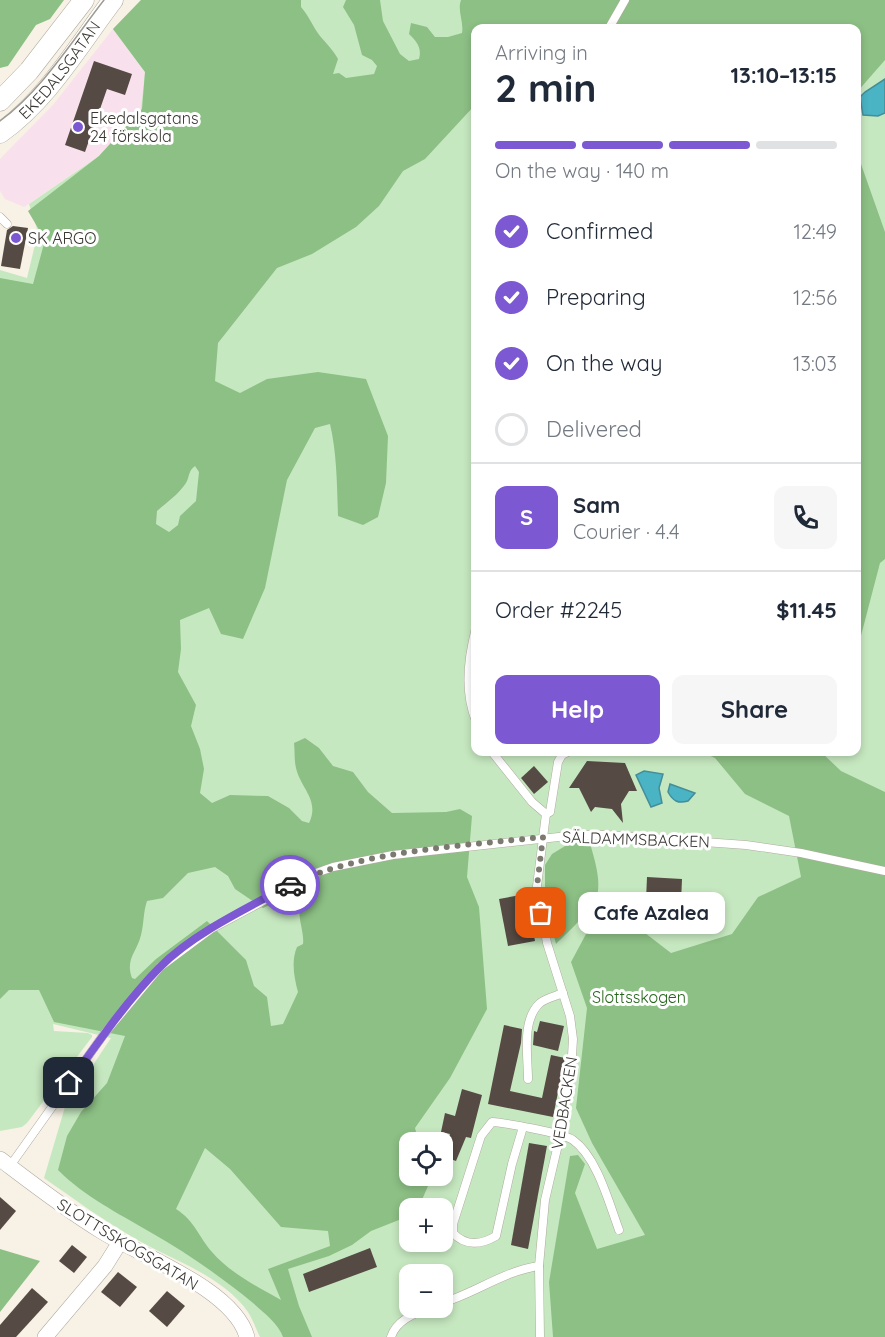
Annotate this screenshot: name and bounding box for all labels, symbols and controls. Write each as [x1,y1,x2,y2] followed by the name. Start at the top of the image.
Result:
[14,17,104,123] street label: EKEDALSGATAN
[495,40,588,65] text: Arriving in
[730,61,837,89] text: 13:10–13:15
[495,63,597,112] text: 2 min
[90,108,198,146] place label: Ekedalsgatans 24 förskola
[71,120,85,134] marker: Ekedalsgatans 24 förskola
[495,158,669,183] text: On the way · 140 m
[495,215,528,248] icon: check
[546,217,653,245] text: Confirmed
[793,219,837,244] text: 12:49
[28,228,96,248] place label: SK ARGO
[9,231,23,245] marker: SK ARGO
[495,281,528,314] icon: check
[546,283,646,311] text: Preparing
[793,285,837,310] text: 12:56
[495,347,528,380] icon: check
[546,349,662,377] text: On the way
[793,351,837,376] text: 13:03
[546,415,642,443] text: Delivered
[774,486,837,549] button: phone
[573,491,620,519] text: Sam
[520,503,533,531] text: S
[573,519,679,544] text: Courier · 4.4
[495,596,622,624] text: Order #2245
[776,596,837,624] text: $11.45
[495,675,660,744] button: Help
[672,675,837,744] button: Share
[562,826,710,852] street label: SÄLDAMMSBACKEN
[260,855,320,915] courier
[274,869,307,902] icon: car
[515,887,566,938] pin
[577,892,724,934] callout: Cafe Azalea
[524,896,557,929] icon: bag
[594,900,709,925] text: Cafe Azalea
[592,987,686,1007] park label: Slottsskogen
[547,1055,581,1151] street label: VEDBACKEN
[43,1057,94,1108] pin
[52,1066,85,1099] icon: home
[399,1132,453,1318] map controls
[399,1132,453,1186] button: locate
[54,1194,202,1294] street label: SLOTTSSKOGSGATAN
[399,1198,453,1252] button: +
[399,1264,453,1318] button: −

